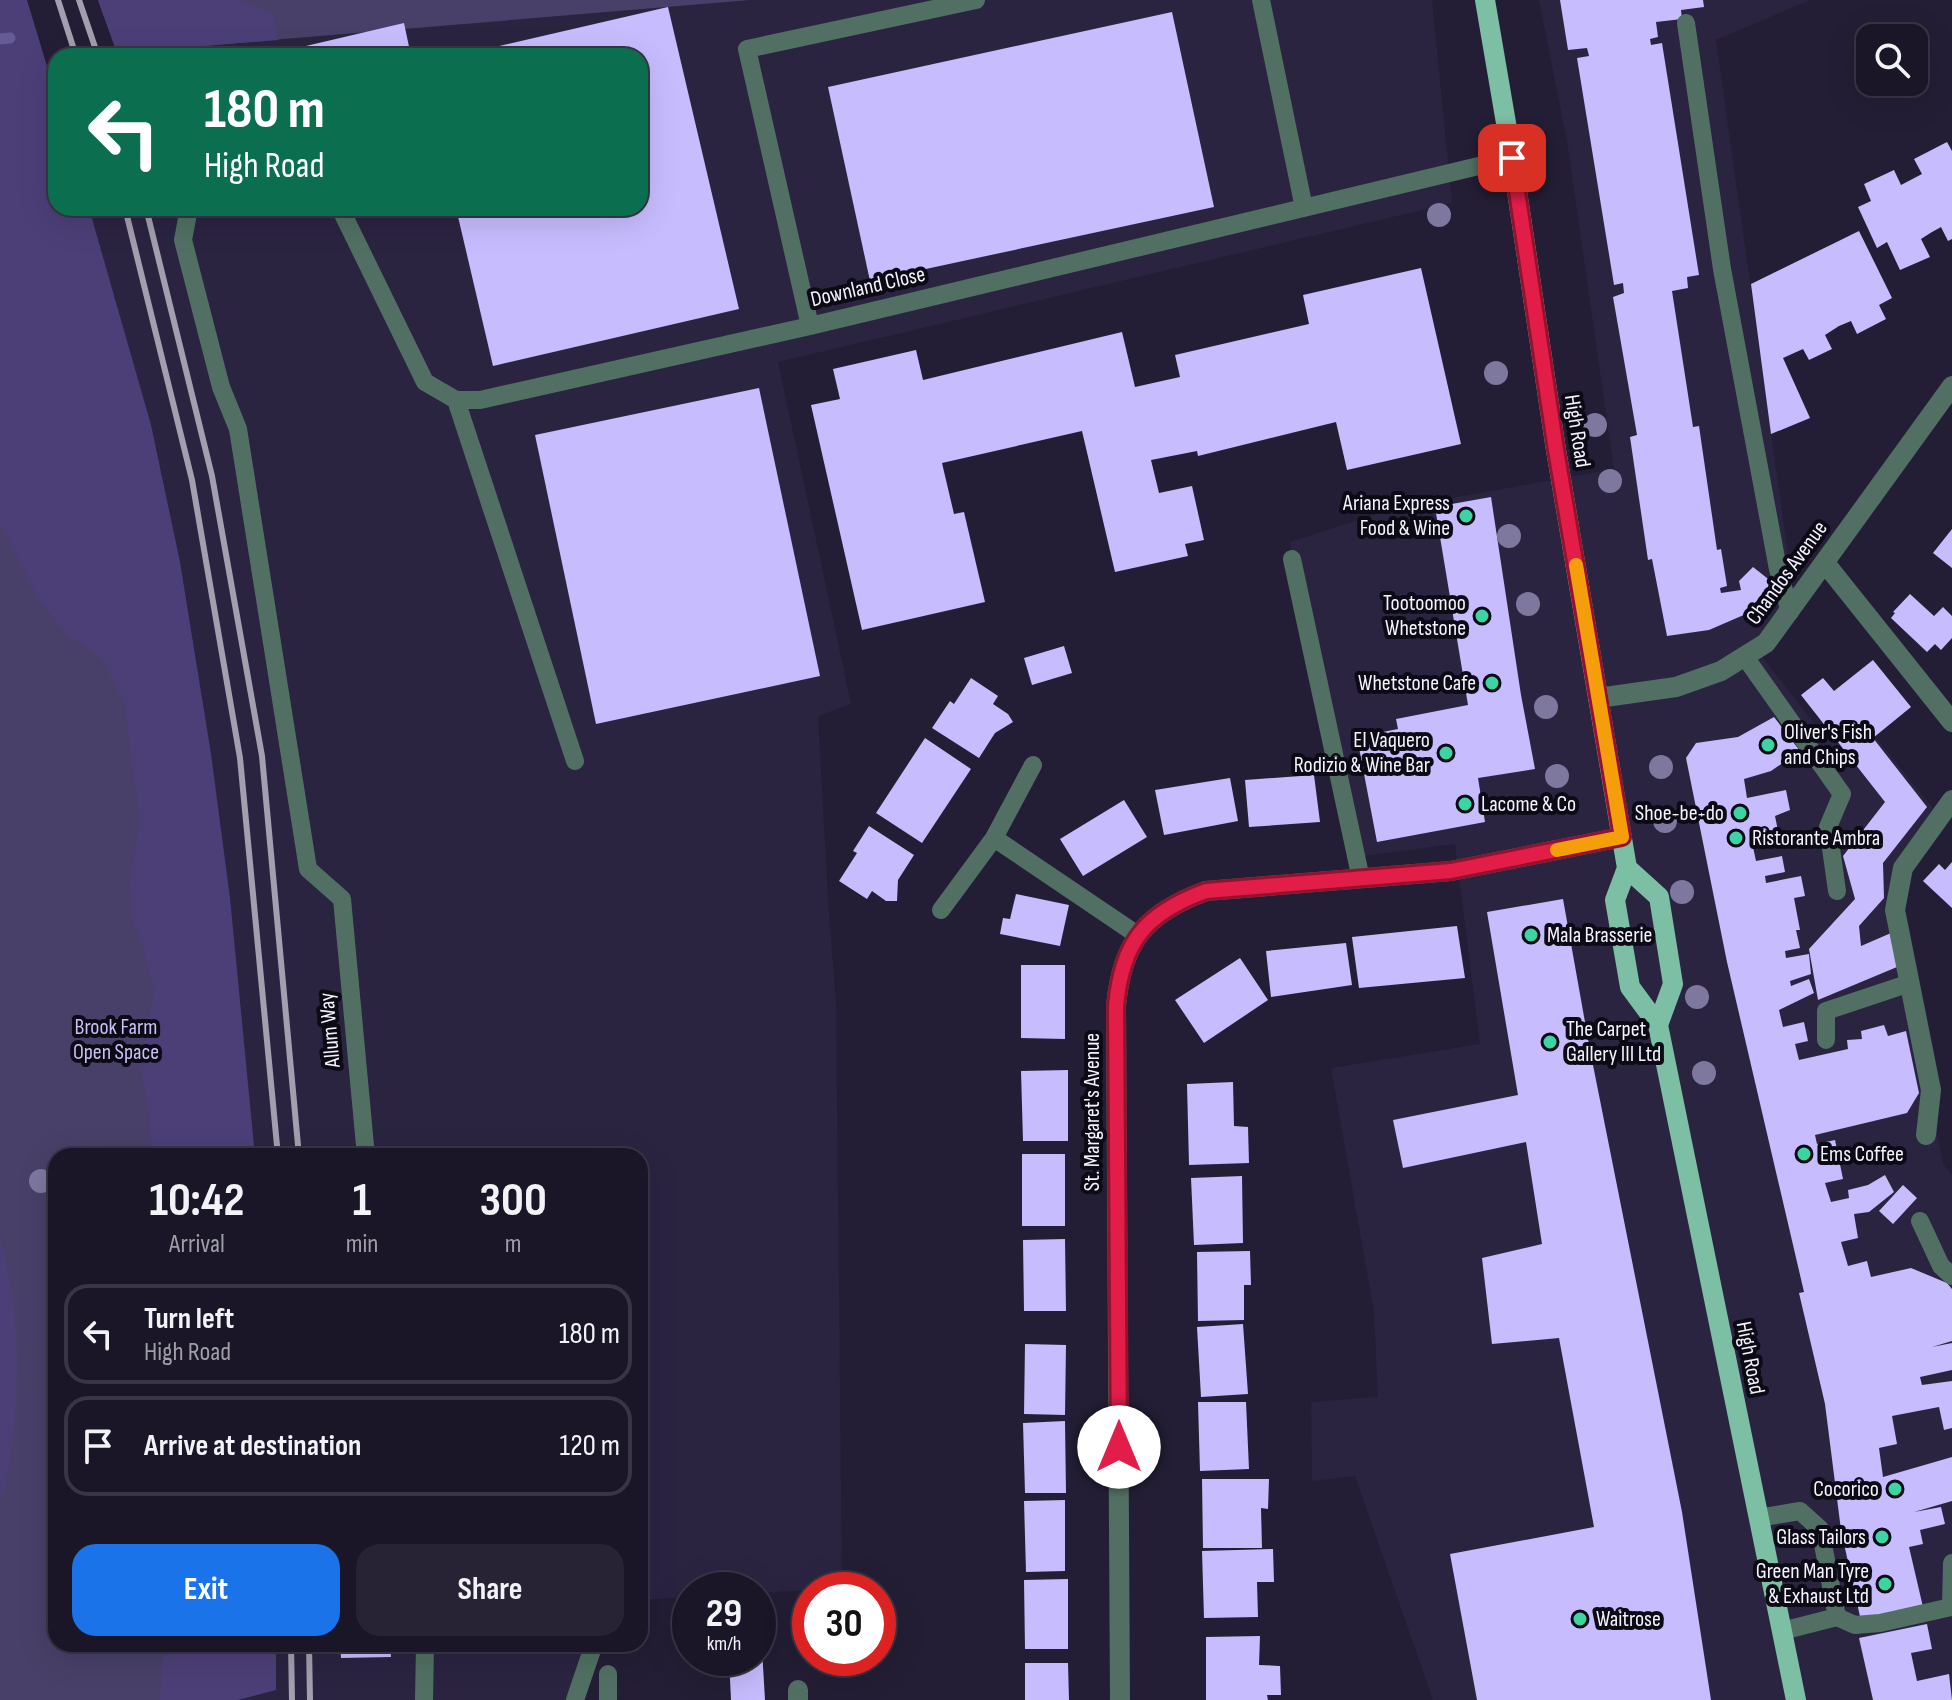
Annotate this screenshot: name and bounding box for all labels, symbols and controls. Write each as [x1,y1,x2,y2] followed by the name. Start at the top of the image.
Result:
[1856,24,1928,96] map controls
[1856,24,1928,96] button: search
[204,77,325,144] text: 180 m
[72,80,176,184] icon: left
[1478,124,1546,192] pin
[1490,136,1534,180] icon: arrive
[204,145,324,188] text: High Road
[808,261,928,313] street label: Downland Close
[1558,393,1596,469] street label: High Road
[1342,490,1450,542] place label: Ariana Express Food & Wine
[1457,507,1475,525] marker: Ariana Express Food & Wine
[1740,516,1834,630] street label: Chandos Avenue
[1383,590,1466,642] place label: Tootoomoo Whetstone
[1473,607,1491,625] marker: Tootoomoo Whetstone
[1358,670,1476,697] place label: Whetstone Cafe
[1483,674,1501,692] marker: Whetstone Cafe
[1784,719,1872,771] place label: Oliver's Fish and Chips
[1294,727,1430,779] place label: El Vaquero Rodizio & Wine Bar
[1759,736,1777,754] marker: Oliver's Fish and Chips
[1437,744,1455,762] marker: El Vaquero Rodizio & Wine Bar
[1481,791,1576,818] place label: Lacome & Co
[1456,795,1474,813] marker: Lacome & Co
[1635,800,1724,827] place label: Shoe-be-do
[1731,804,1749,822] marker: Shoe-be-do
[1752,825,1880,852] place label: Ristorante Ambra
[1727,829,1745,847] marker: Ristorante Ambra
[1547,922,1652,949] place label: Mala Brasserie
[1522,926,1540,944] marker: Mala Brasserie
[313,991,347,1070] street label: Allum Way
[73,1014,159,1066] park label: Brook Farm Open Space
[1566,1016,1661,1068] place label: The Carpet Gallery III Ltd
[1079,1033,1106,1191] street label: St. Margaret's Avenue
[1541,1033,1559,1051] marker: The Carpet Gallery III Ltd
[1820,1141,1904,1168] place label: Ems Coffee
[1795,1145,1813,1163] marker: Ems Coffee
[149,1172,244,1229] text: 10:42
[353,1172,371,1229] text: 1
[480,1172,547,1229] text: 300
[169,1229,225,1260] text: Arrival
[346,1229,378,1260] text: min
[505,1229,522,1260] text: m
[144,1301,234,1337] text: Turn left
[76,1312,120,1356] icon: left
[559,1316,620,1352] text: 180 m
[1730,1319,1770,1397] street label: High Road
[144,1337,231,1368] text: High Road
[1077,1405,1161,1489] position arrow
[76,1424,120,1468] icon: arrive
[144,1428,361,1464] text: Arrive at destination
[559,1428,620,1464] text: 120 m
[1813,1476,1879,1503] place label: Cocorico
[1886,1480,1904,1498] marker: Cocorico
[1776,1524,1866,1551] place label: Glass Tailors
[1873,1528,1891,1546] marker: Glass Tailors
[72,1544,340,1636] button: Exit
[356,1544,624,1636] button: Share
[1756,1558,1869,1610] place label: Green Man Tyre & Exhaust Ltd
[792,1572,896,1676] speed limit sign: 30
[1876,1575,1894,1593] marker: Green Man Tyre & Exhaust Ltd
[706,1590,742,1638] text: 29
[1596,1606,1661,1633] place label: Waitrose
[1571,1610,1589,1628] marker: Waitrose
[707,1632,741,1656] text: km/h

